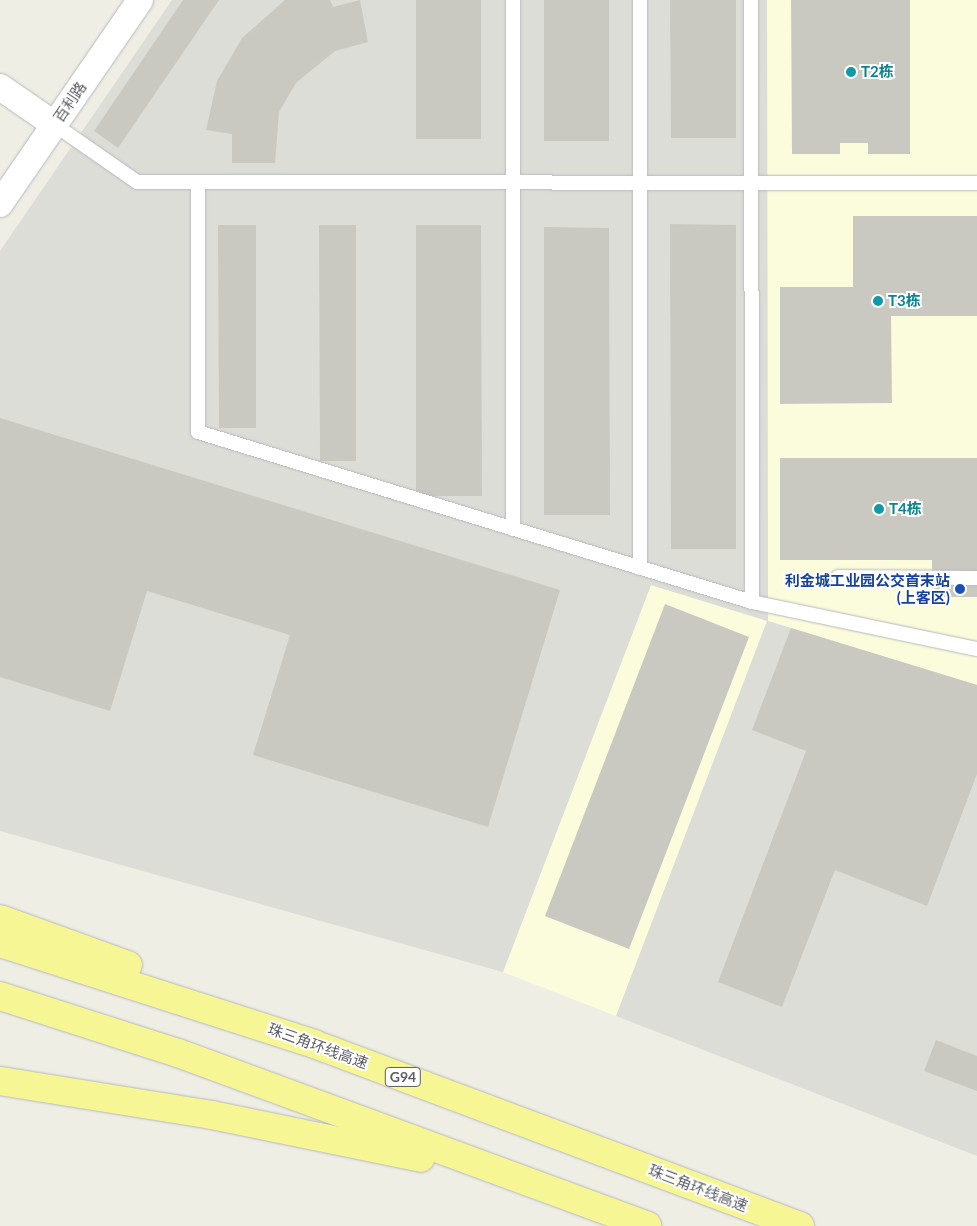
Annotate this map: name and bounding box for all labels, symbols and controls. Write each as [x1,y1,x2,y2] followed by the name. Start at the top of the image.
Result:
[861,63,894,81] place label: T2栋
[845,66,857,78] marker: T2栋
[50,78,90,126] street label: 百利路
[888,292,921,310] place label: T3栋
[872,295,884,307] marker: T3栋
[889,500,922,518] place label: T4栋
[873,503,885,515] marker: T4栋
[785,571,950,606] place label: 利金城工业园公交首末站 (上客区)
[954,583,966,595] marker: 利金城工业园公交首末站 (上客区)
[266,1020,370,1072] street label: 珠三角环线高速
[384,1066,422,1088] road number: G94
[646,1161,750,1215] street label: 珠三角环线高速

